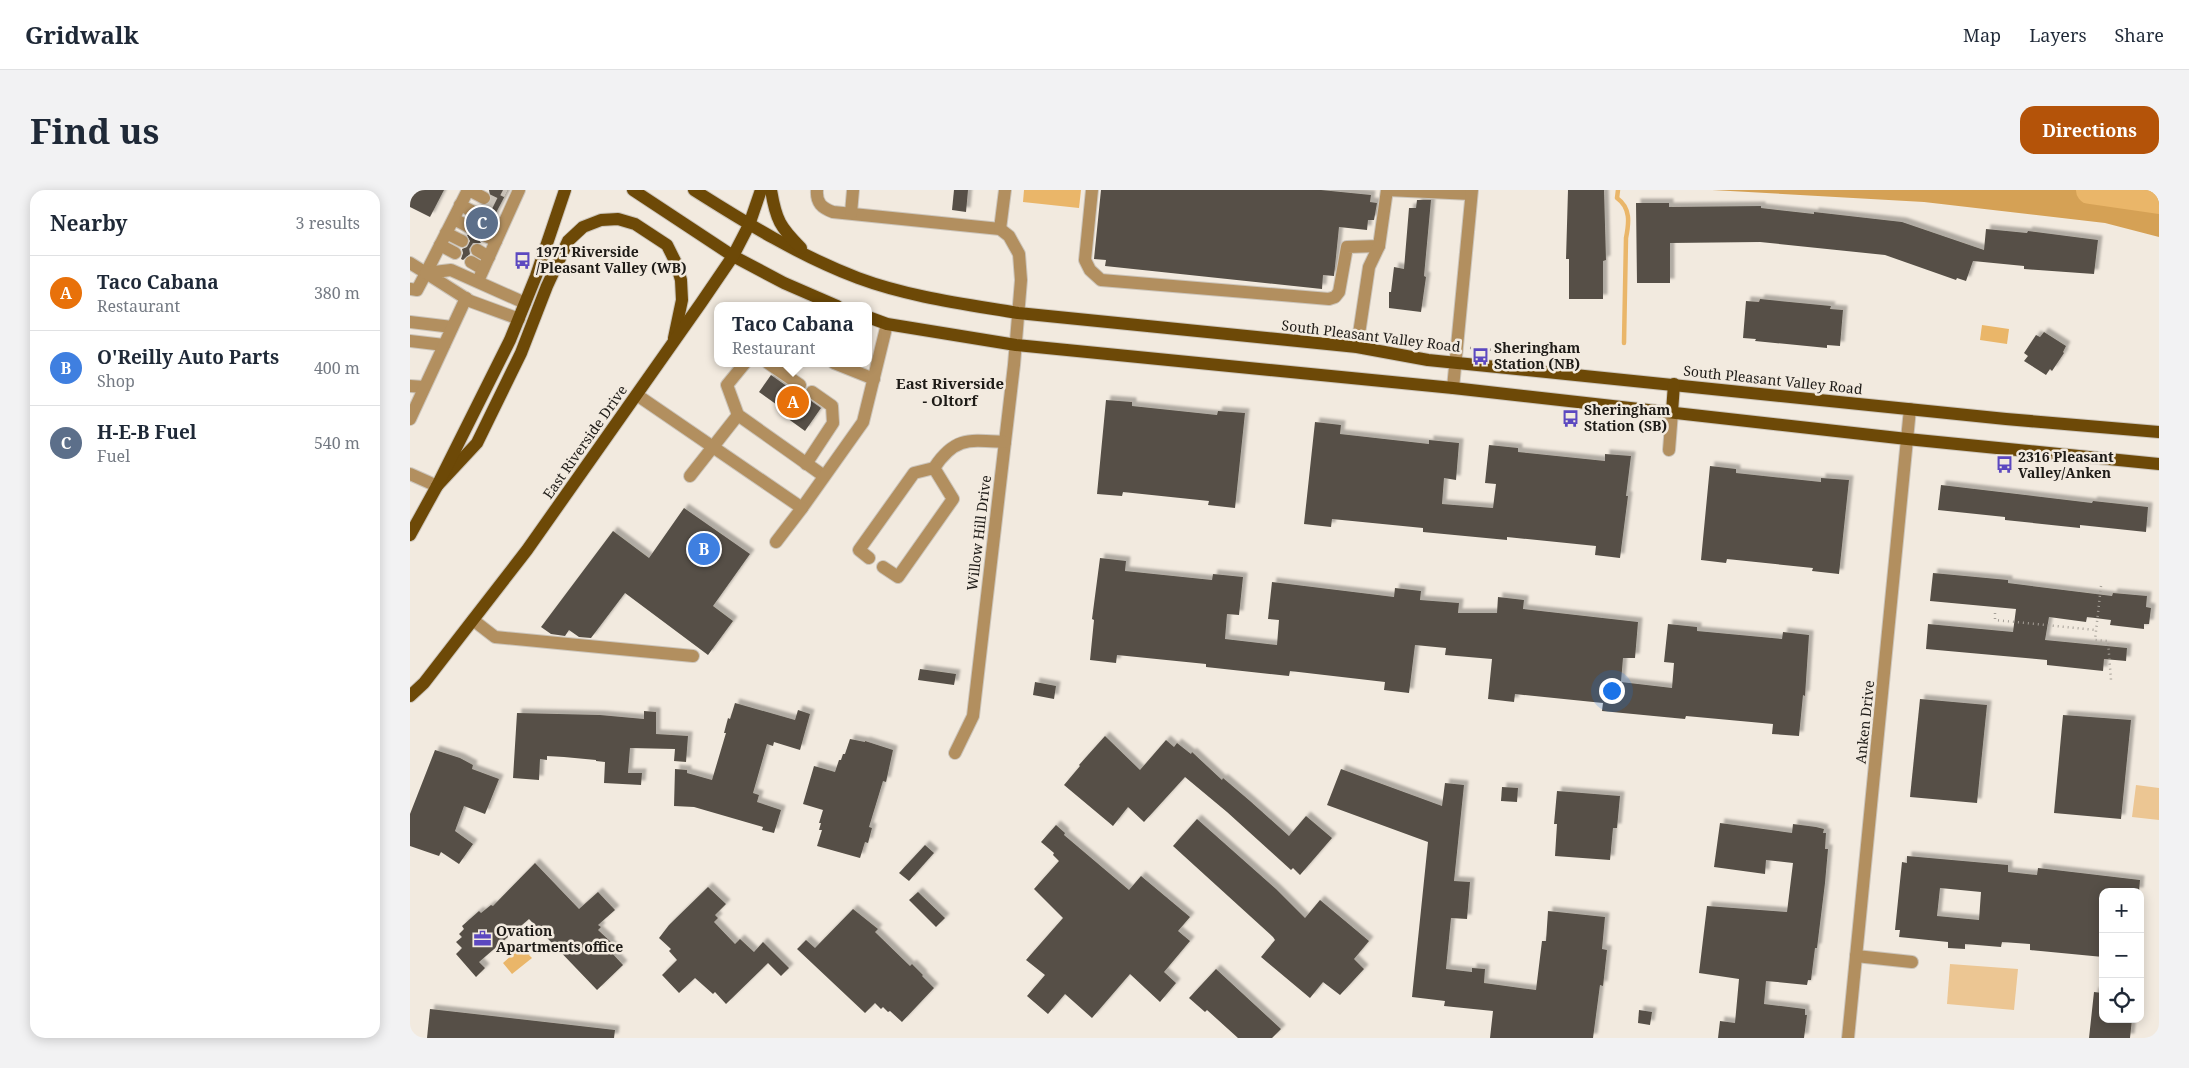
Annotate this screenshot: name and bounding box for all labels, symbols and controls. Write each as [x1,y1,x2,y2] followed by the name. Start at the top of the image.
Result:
[25,18,139,51] text: Gridwalk
[1963,23,2001,47] text: Map
[2029,23,2087,47] text: Layers
[2115,23,2164,47] text: Share
[2020,106,2159,154] button: Directions
[30,107,159,154] text: Find us
[466,204,498,242] pin: C
[50,209,128,237] text: Nearby
[296,212,360,234] text: 3 results
[536,242,687,277] place label: 1971 Riverside /Pleasant Valley (WB)
[512,250,532,270] bus stop icon: 1971 Riverside /Pleasant Valley (WB)
[97,269,219,295] text: Taco Cabana
[60,282,72,304] text: A
[314,282,360,304] text: 380 m
[97,295,180,317] text: Restaurant
[714,302,872,367] popup
[732,311,854,337] text: Taco Cabana
[1281,315,1462,356] street label: South Pleasant Valley Road
[732,337,815,359] text: Restaurant
[1494,338,1581,373] place label: Sheringham Station (NB)
[97,344,279,370] text: O'Reilly Auto Parts
[1470,346,1490,366] bus stop icon: Sheringham Station (NB)
[61,357,71,379] text: B
[314,357,360,379] text: 400 m
[1683,361,1864,398] street label: South Pleasant Valley Road
[97,370,135,392] text: Shop
[896,373,1004,410] district label: East Riverside - Oltorf
[538,381,631,502] street label: East Riverside Drive
[777,383,809,421] pin: A
[1584,400,1671,435] place label: Sheringham Station (SB)
[1560,408,1580,428] bus stop icon: Sheringham Station (SB)
[97,419,196,445] text: H-E-B Fuel
[61,432,71,454] text: C
[314,432,360,454] text: 540 m
[97,445,130,467] text: Fuel
[2018,447,2114,482] place label: 2316 Pleasant Valley/Anken
[1994,455,2014,475] bus stop icon: 2316 Pleasant Valley/Anken
[962,474,995,592] street label: Willow Hill Drive
[688,530,720,568] pin: B
[1599,678,1625,704] your location
[1851,679,1878,765] street label: Anken Drive
[2099,888,2144,1023] map controls
[2099,888,2144,933] button: +
[496,921,623,956] place label: Ovation Apartments office
[472,929,492,949] office icon: Ovation Apartments office
[2099,933,2144,978] button: −
[2099,978,2144,1023] button: locate

